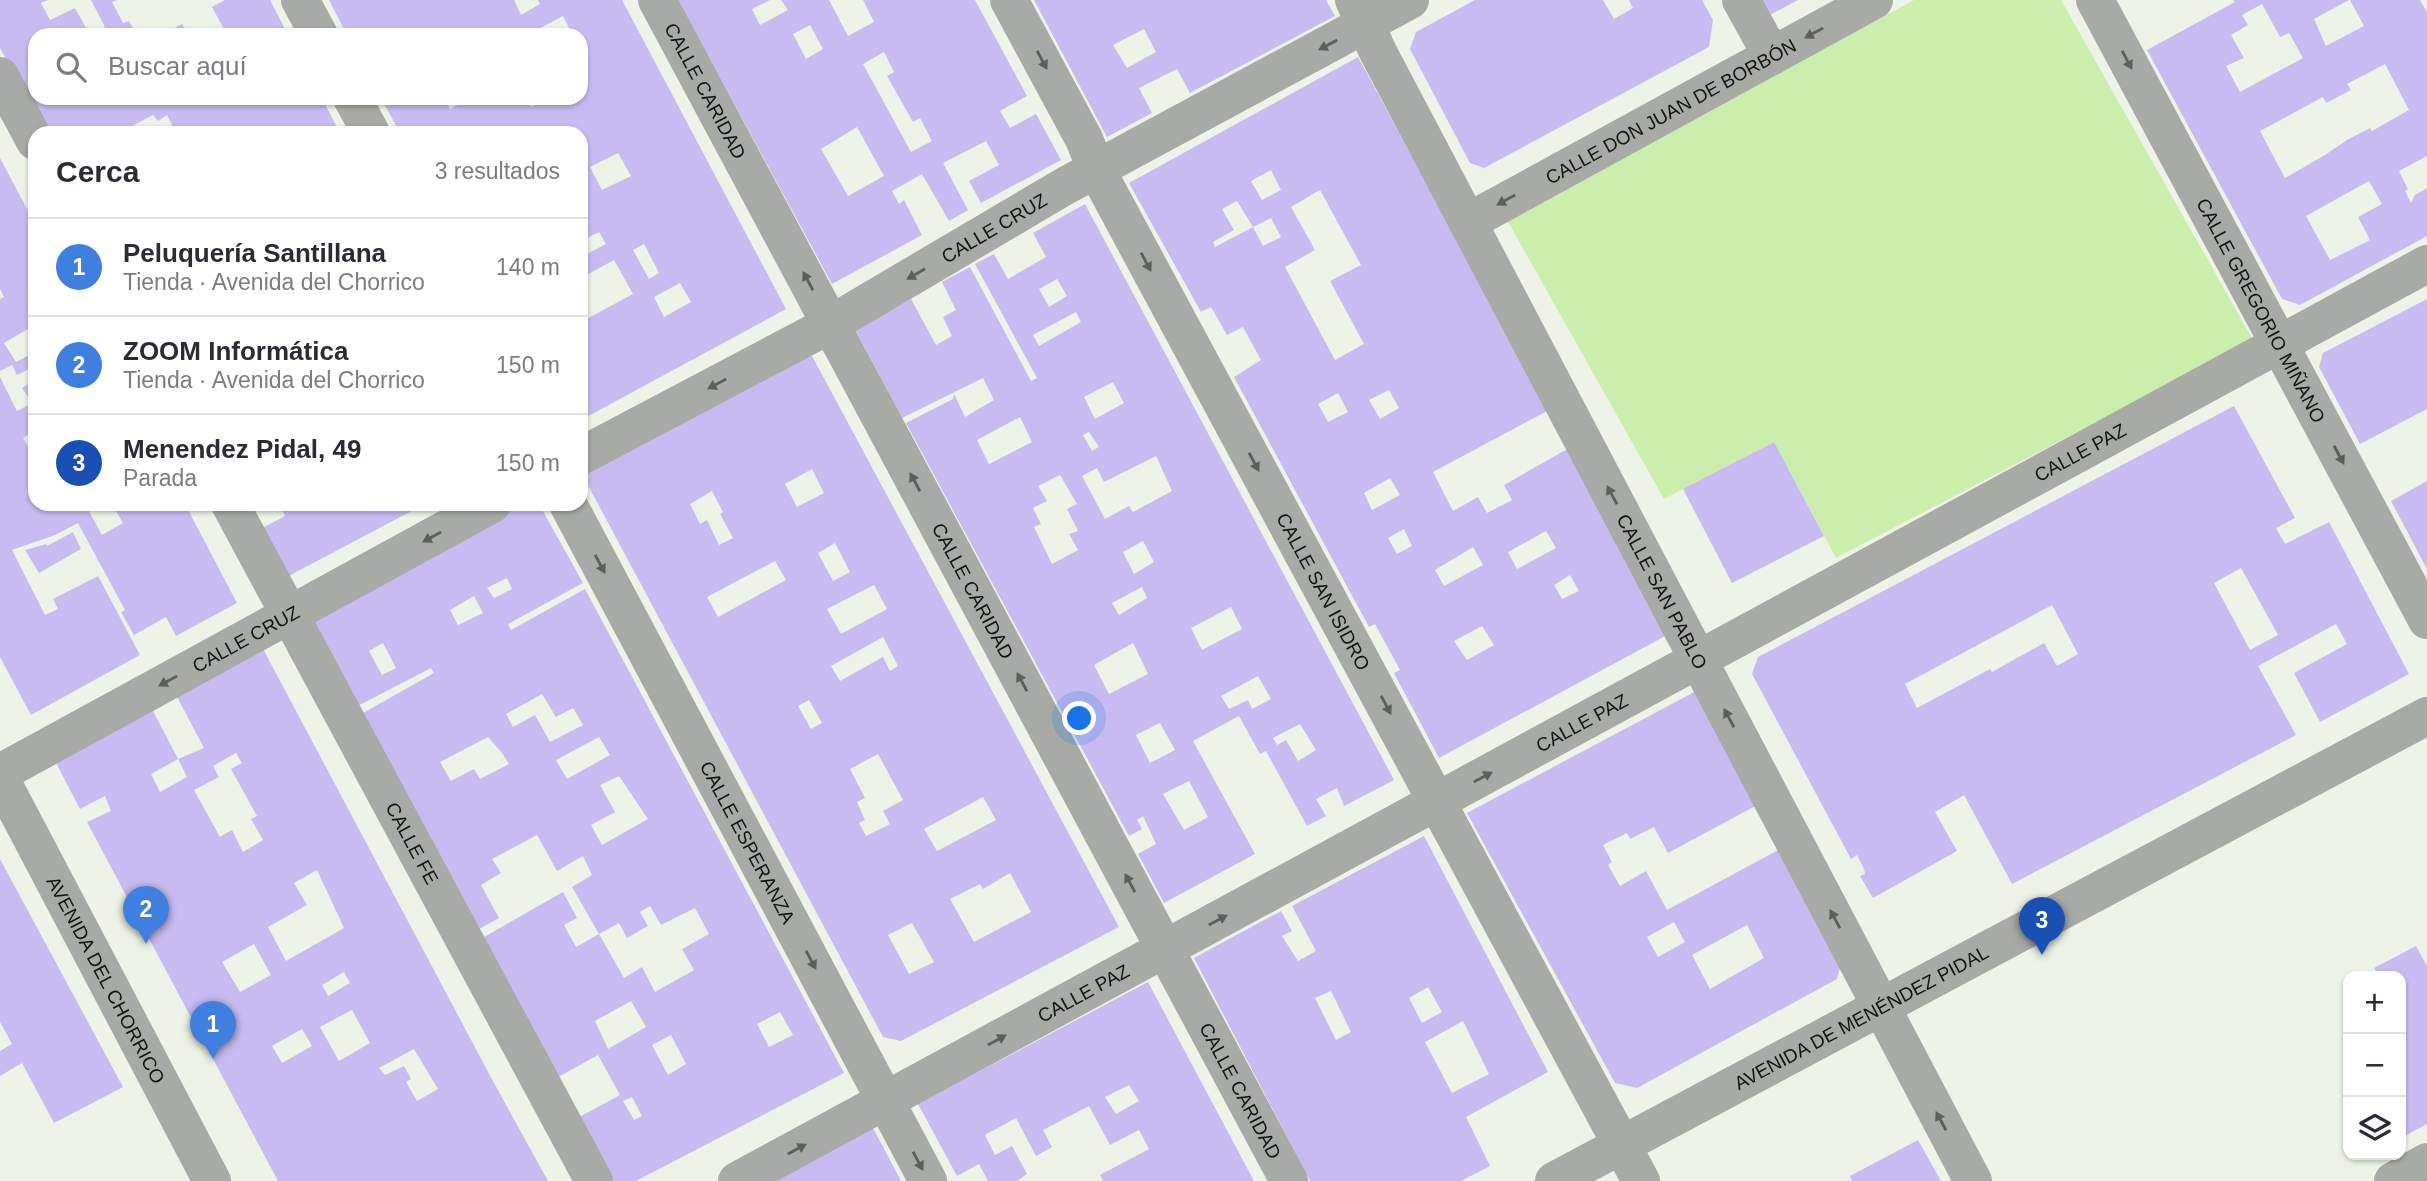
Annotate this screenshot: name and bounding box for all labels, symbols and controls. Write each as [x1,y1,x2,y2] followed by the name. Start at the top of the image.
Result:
[660,19,750,163] street label: CALLE CARIDAD
[1804,27,1823,39] one-way arrow
[28,28,588,105] search box
[1542,35,1800,189] street label: CALLE DON JUAN DE BORBÓN
[1318,38,1338,50] one-way arrow
[52,48,90,86] icon: search
[1036,50,1047,70] one-way arrow
[2121,50,2133,70] one-way arrow
[108,51,247,81] text: Buscar aquí
[56,155,139,188] text: Cerca
[435,158,560,184] text: 3 resultados
[938,189,1051,267] street label: CALLE CRUZ
[1496,194,1516,206] one-way arrow
[2192,195,2329,426] street label: CALLE GREGORIO MIÑANO
[123,238,386,268] text: Peluquería Santillana
[1140,252,1152,272] one-way arrow
[73,254,85,280] text: 1
[496,254,560,280] text: 140 m
[906,268,925,280] one-way arrow
[123,269,425,295] text: Tienda · Avenida del Chorrico
[802,271,813,291] one-way arrow
[123,336,348,366] text: ZOOM Informática
[73,352,85,378] text: 2
[496,352,560,378] text: 150 m
[123,367,425,393] text: Tienda · Avenida del Chorrico
[707,379,727,390] one-way arrow
[2031,419,2130,486] street label: CALLE PAZ
[123,434,361,464] text: Menendez Pidal, 49
[2333,445,2345,465] one-way arrow
[73,450,85,476] text: 3
[496,450,560,476] text: 150 m
[1248,452,1260,472] one-way arrow
[123,465,197,491] text: Parada
[909,472,921,492] one-way arrow
[1606,485,1618,505] one-way arrow
[1272,509,1374,674] street label: CALLE SAN ISIDRO
[1612,511,1711,673] street label: CALLE SAN PABLO
[928,519,1018,663] street label: CALLE CARIDAD
[423,531,442,543] one-way arrow
[594,554,606,574] one-way arrow
[189,601,303,677] street label: CALLE CRUZ
[1016,673,1028,692] one-way arrow
[158,675,178,687] one-way arrow
[1532,690,1632,756] street label: CALLE PAZ
[1380,696,1392,715] one-way arrow
[1062,701,1096,735] your location
[1723,708,1735,728] one-way arrow
[696,758,799,927] street label: CALLE ESPERANZA
[1473,771,1493,783] one-way arrow
[381,799,442,888] street label: CALLE FE
[43,873,169,1087] street label: AVENIDA DEL CHORRICO
[1124,873,1135,893] one-way arrow
[123,886,169,944] pin: 2
[2019,897,2065,955] pin: 3
[1829,909,1841,929] one-way arrow
[1208,914,1228,926] one-way arrow
[1731,942,1992,1094] street label: AVENIDA DE MENÉNDEZ PIDAL
[805,950,816,970] one-way arrow
[1034,960,1133,1027] street label: CALLE PAZ
[2343,971,2406,1160] map controls
[2343,971,2406,1034] button: +
[190,1001,236,1059] pin: 1
[1195,1019,1285,1162] street label: CALLE CARIDAD
[987,1034,1006,1046] one-way arrow
[2343,1034,2406,1097] button: −
[2343,1097,2406,1160] button: layers
[1935,1111,1947,1130] one-way arrow
[787,1143,807,1155] one-way arrow
[911,1151,923,1171] one-way arrow

